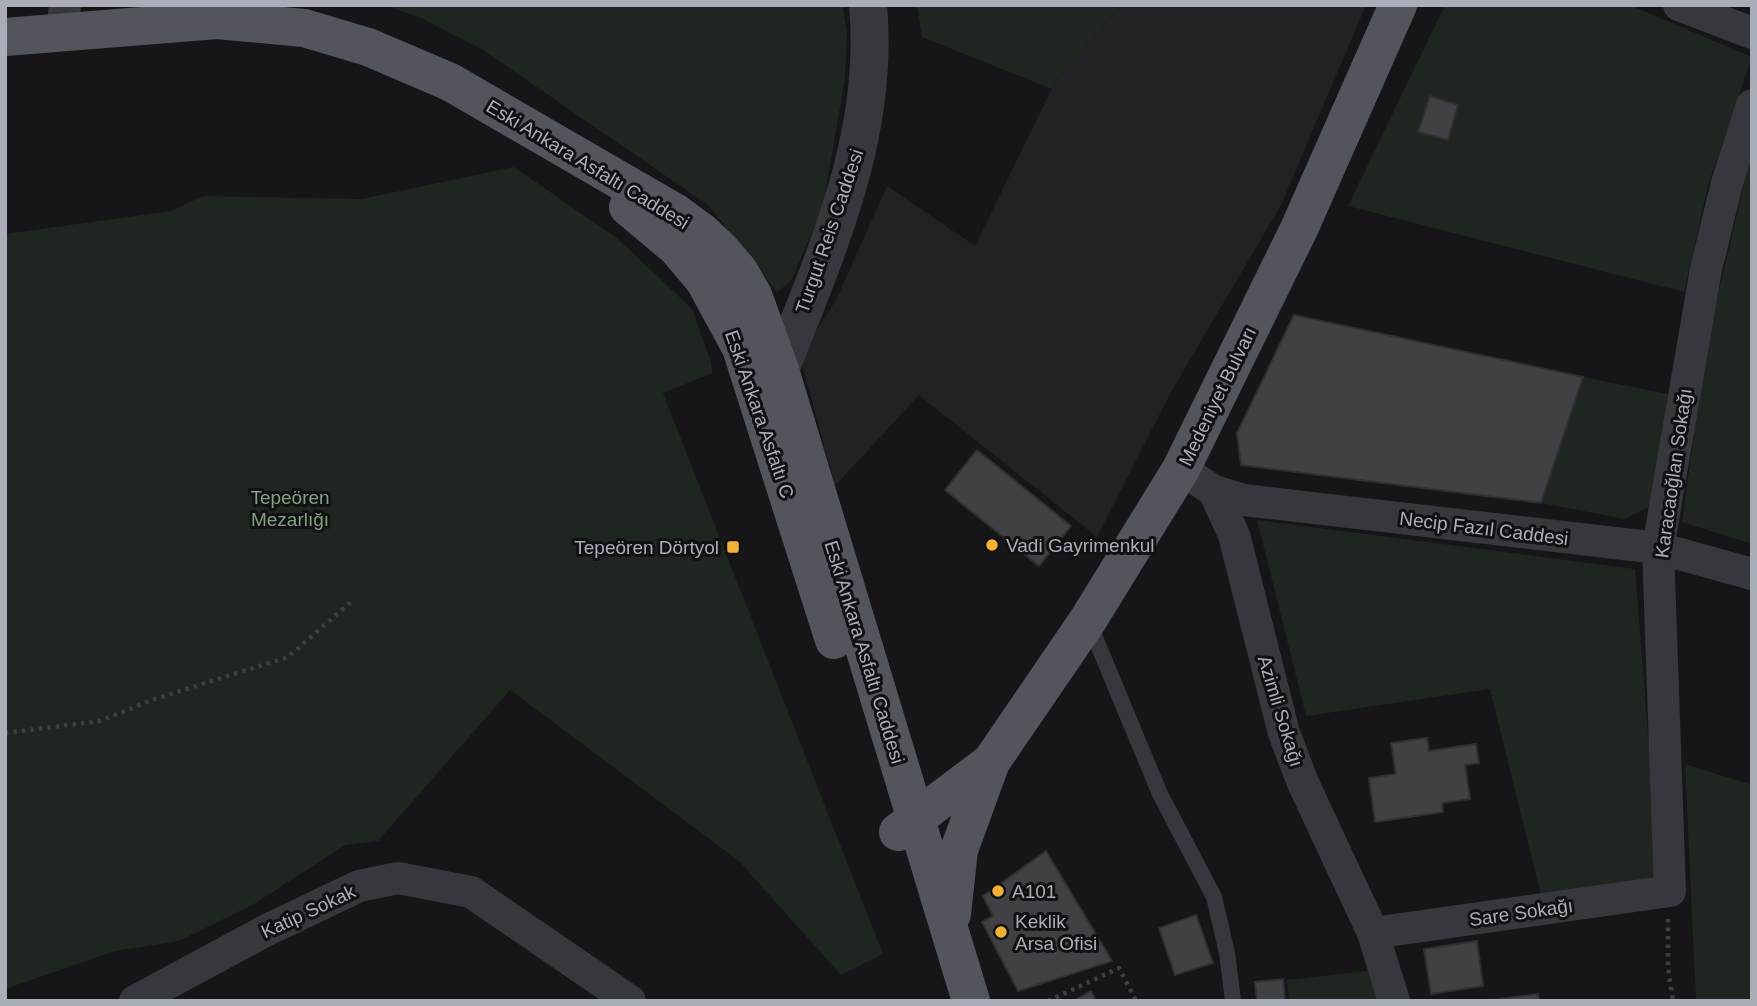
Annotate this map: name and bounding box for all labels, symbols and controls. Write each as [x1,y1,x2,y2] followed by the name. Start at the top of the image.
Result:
[483,96,693,233] street label: Eski Ankara Asfaltı Caddesi
[791,146,867,316] street label: Turgut Reis Caddesi
[1175,323,1260,469] street label: Medeniyet Bulvarı
[721,327,798,501] street label: Eski Ankara Asfaltı C
[1651,387,1696,559] street label: Karacaoğlan Sokağı
[250,487,330,530] park label: Tepeören Mezarlığı
[1398,508,1570,549] street label: Necip Fazıl Caddesi
[1006,535,1155,556] place label: Vadi Gayrimenkul
[574,537,719,558] place label: Tepeören Dörtyol
[984,537,1000,553] marker: Vadi Gayrimenkul
[821,538,909,766] street label: Eski Ankara Asfaltı Caddesi
[725,539,741,555] marker: Tepeören Dörtyol
[1254,653,1307,769] street label: Azimli Sokağı
[258,880,359,942] street label: Katip Sokak
[1012,881,1056,902] place label: A101
[990,883,1006,899] marker: A101
[1468,895,1574,930] street label: Sare Sokağı
[1015,911,1097,954] place label: Keklik Arsa Ofisi
[993,924,1009,940] marker: Keklik Arsa Ofisi

